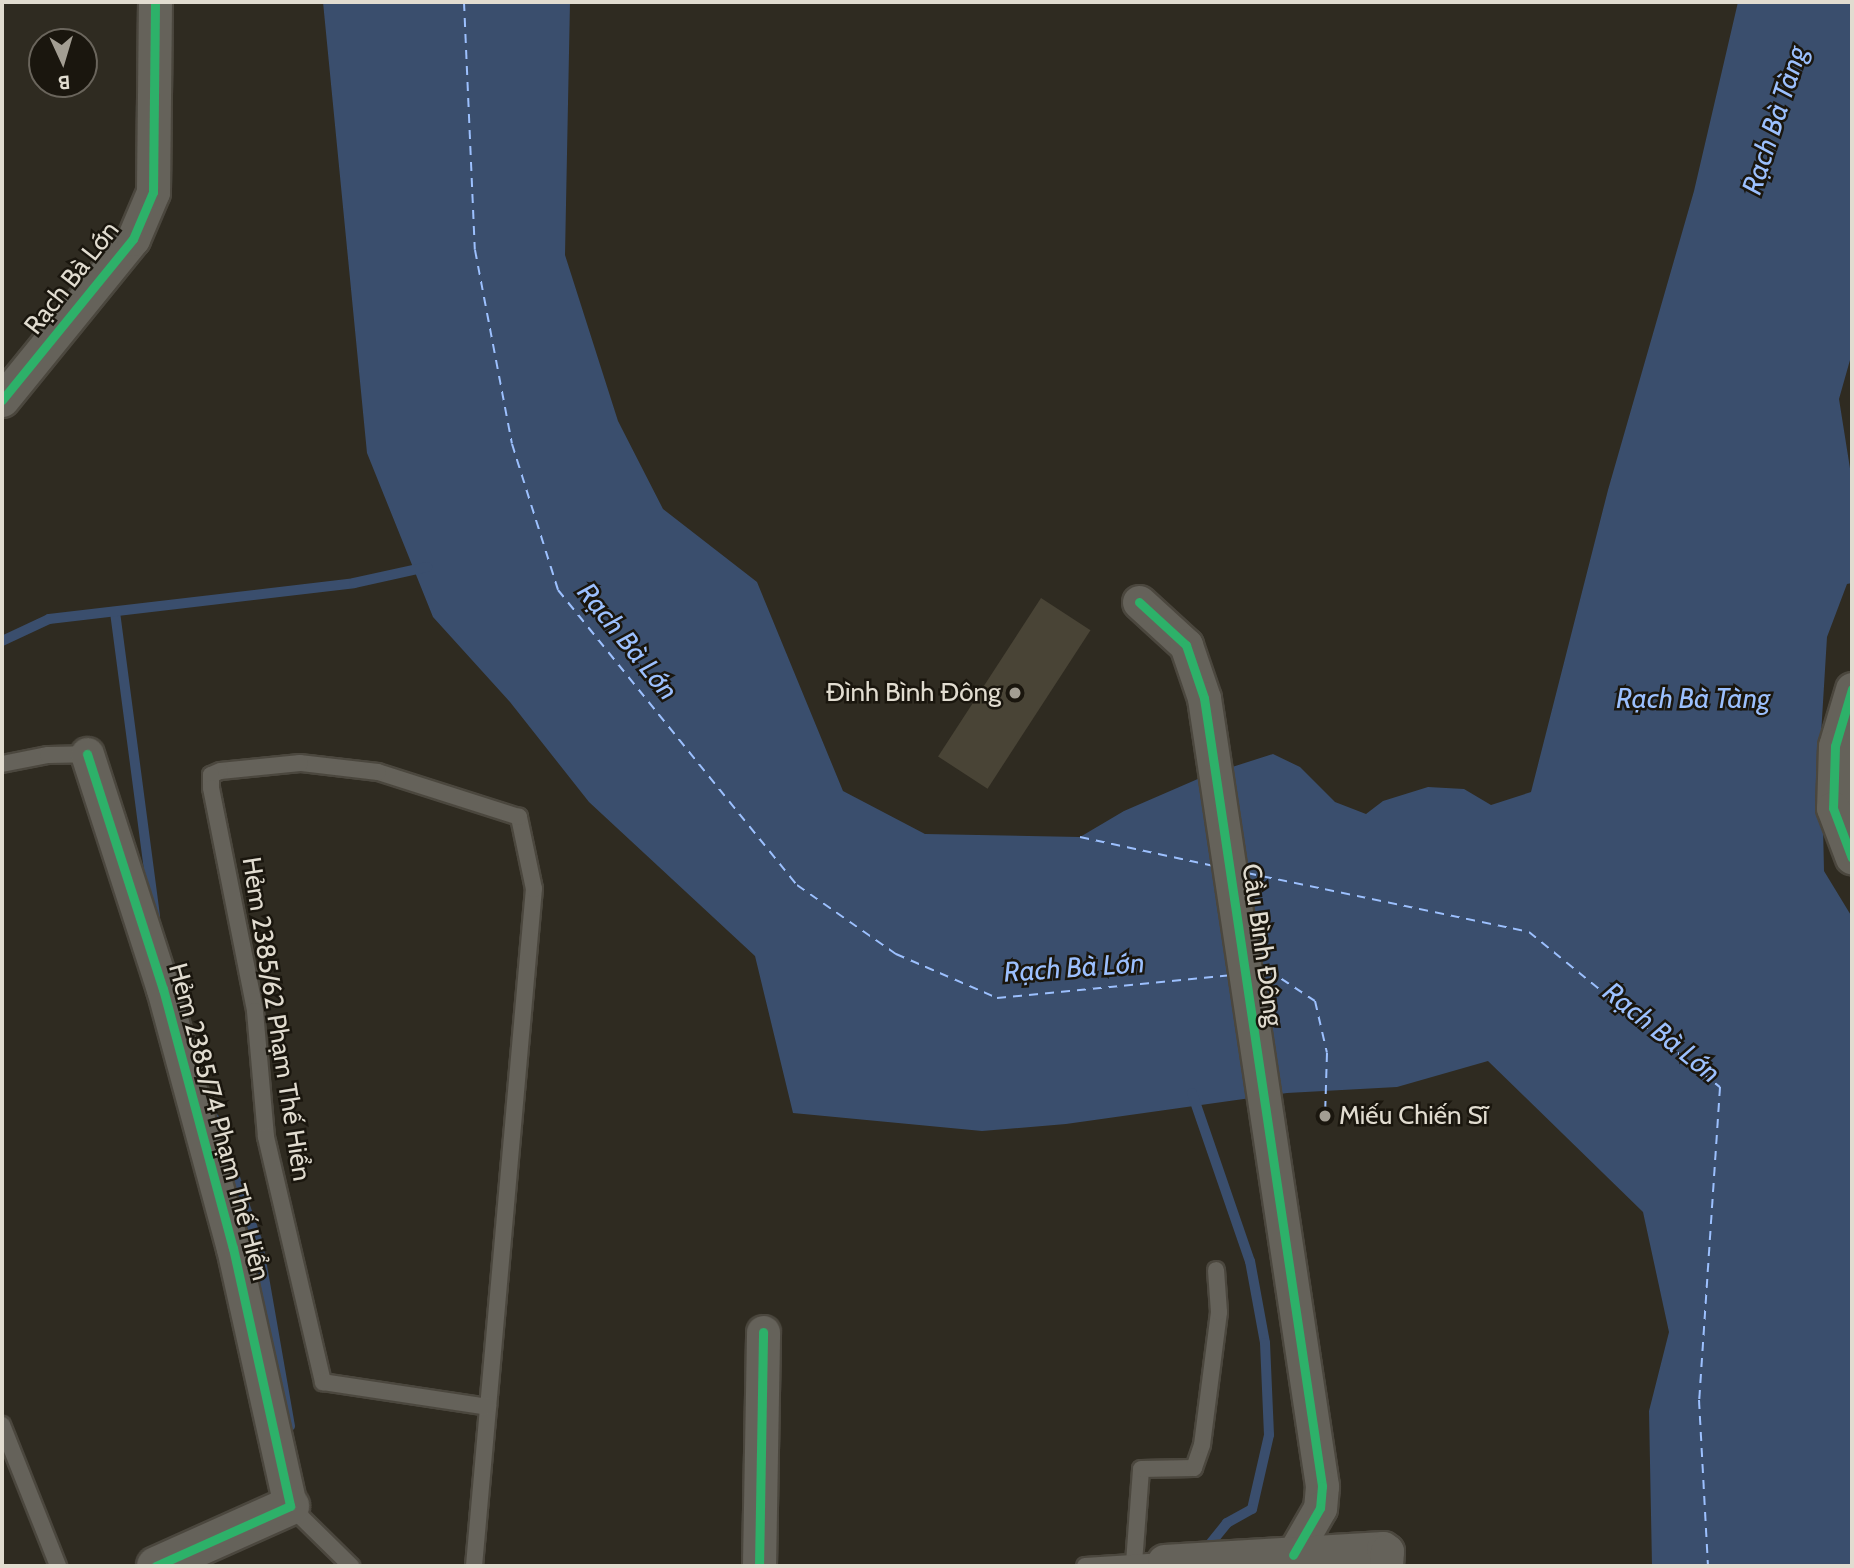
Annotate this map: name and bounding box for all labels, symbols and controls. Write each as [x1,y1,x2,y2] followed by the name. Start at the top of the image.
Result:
[28,28,98,98] north arrow
[1734,42,1814,198] water label: Rạch Bà Tàng
[58,71,71,94] text: B
[18,215,126,341] street label: Rạch Bà Lớn
[571,576,685,706] water label: Rạch Bà Lớn
[826,677,1001,709] place label: Đình Bình Đông
[1616,681,1770,715] water label: Rạch Bà Tàng
[1007,685,1023,701] marker: Đình Bình Đông
[235,855,317,1183] street label: Hẻm 2385/62 Phạm Thế Hiển
[1235,862,1289,1028] street label: Cầu Bình Đông
[1002,945,1146,989] water label: Rạch Bà Lớn
[162,960,276,1284] street label: Hẻm 2385/74 Phạm Thế Hiển
[1597,975,1727,1089] water label: Rạch Bà Lớn
[1339,1100,1488,1132] place label: Miếu Chiến Sĩ
[1317,1108,1333,1124] marker: Miếu Chiến Sĩ

